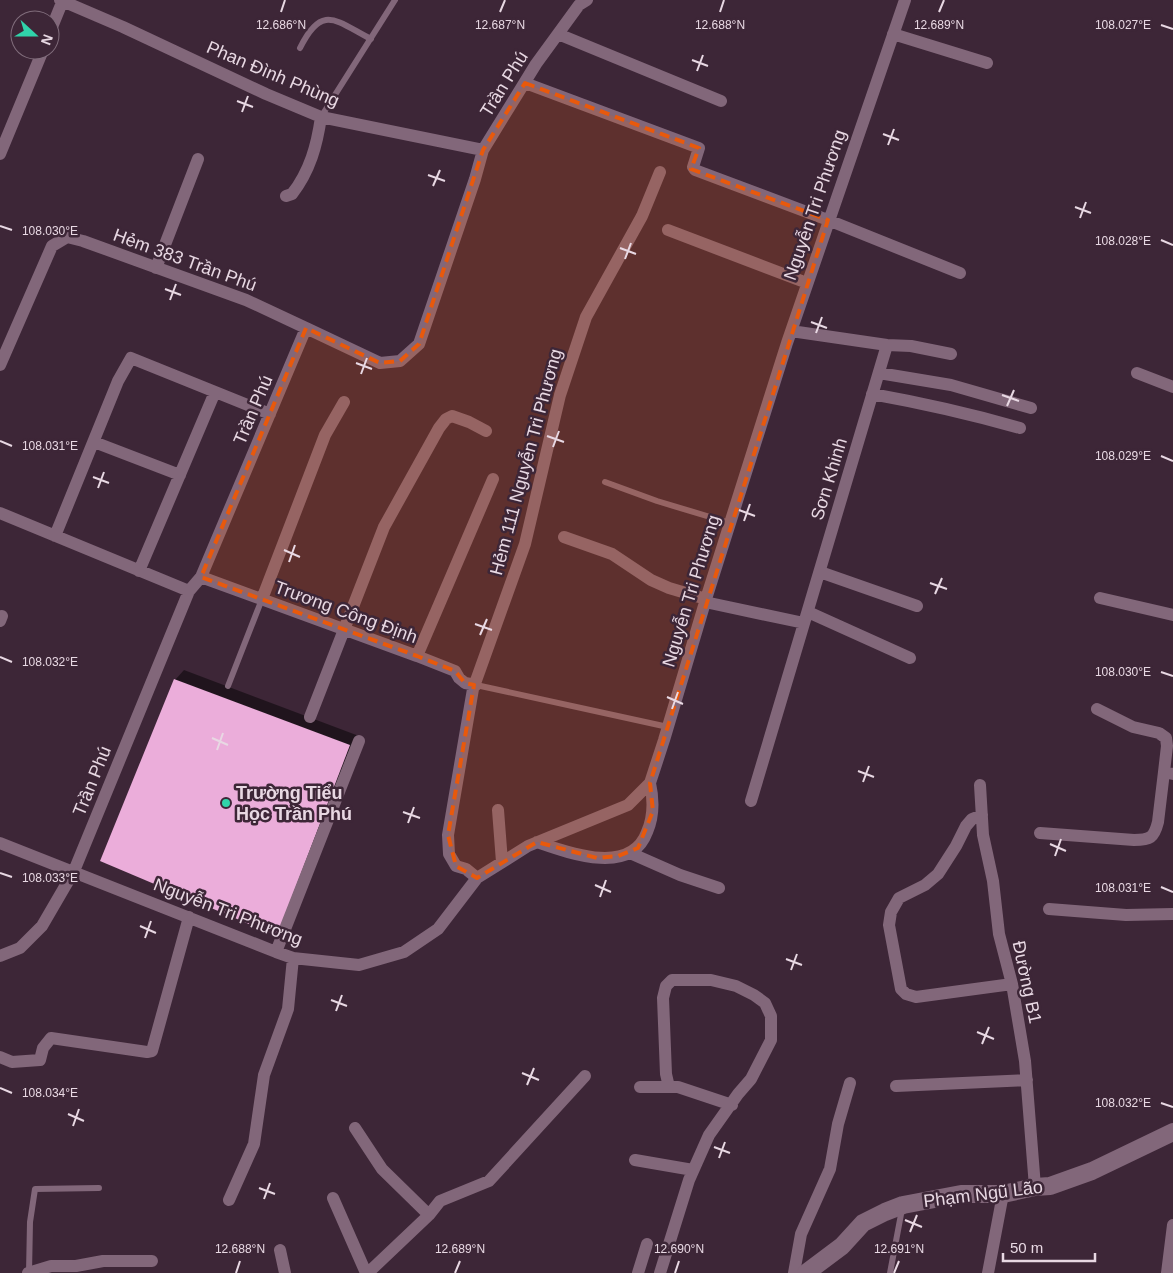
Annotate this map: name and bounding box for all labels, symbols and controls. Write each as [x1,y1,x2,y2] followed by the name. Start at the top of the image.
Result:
[10,10,60,60] north arrow
[256,18,306,32] text: 12.686°N
[475,18,525,32] text: 12.687°N
[695,18,745,32] text: 12.688°N
[914,18,964,32] text: 12.689°N
[1095,18,1151,32] text: 108.027°E
[38,32,56,47] text: N
[204,37,342,111] street label: Phan Đình Phùng
[476,48,532,120] street label: Trần Phú
[779,127,850,283] street label: Nguyễn Tri Phương
[22,224,78,238] text: 108.030°E
[111,225,259,295] street label: Hẻm 383 Trần Phú
[1095,234,1151,248] text: 108.028°E
[485,346,566,577] street label: Hẻm 111 Nguyễn Tri Phương
[229,372,277,448] street label: Trần Phú
[807,436,851,522] street label: Sơn Khinh
[22,439,78,453] text: 108.031°E
[1095,449,1151,463] text: 108.029°E
[657,512,724,669] street label: Nguyễn Tri Phương
[272,577,420,647] street label: Trương Công Định
[22,655,78,669] text: 108.032°E
[1095,665,1151,679] text: 108.030°E
[69,743,115,819] street label: Trần Phú
[236,783,352,824] place label: Trường Tiểu Học Trần Phú
[220,797,232,809] marker: Trường Tiểu Học Trần Phú
[22,871,78,885] text: 108.033°E
[151,873,306,950] street label: Nguyễn Tri Phương
[1095,881,1151,895] text: 108.031°E
[1008,939,1046,1025] street label: Đường B1
[22,1086,78,1100] text: 108.034°E
[1095,1096,1151,1110] text: 108.032°E
[922,1177,1044,1211] street label: Phạm Ngũ Lão
[1003,1230,1096,1262] scale bar
[1010,1239,1043,1256] text: 50 m
[215,1242,265,1256] text: 12.688°N
[435,1242,485,1256] text: 12.689°N
[654,1242,704,1256] text: 12.690°N
[874,1242,924,1256] text: 12.691°N

